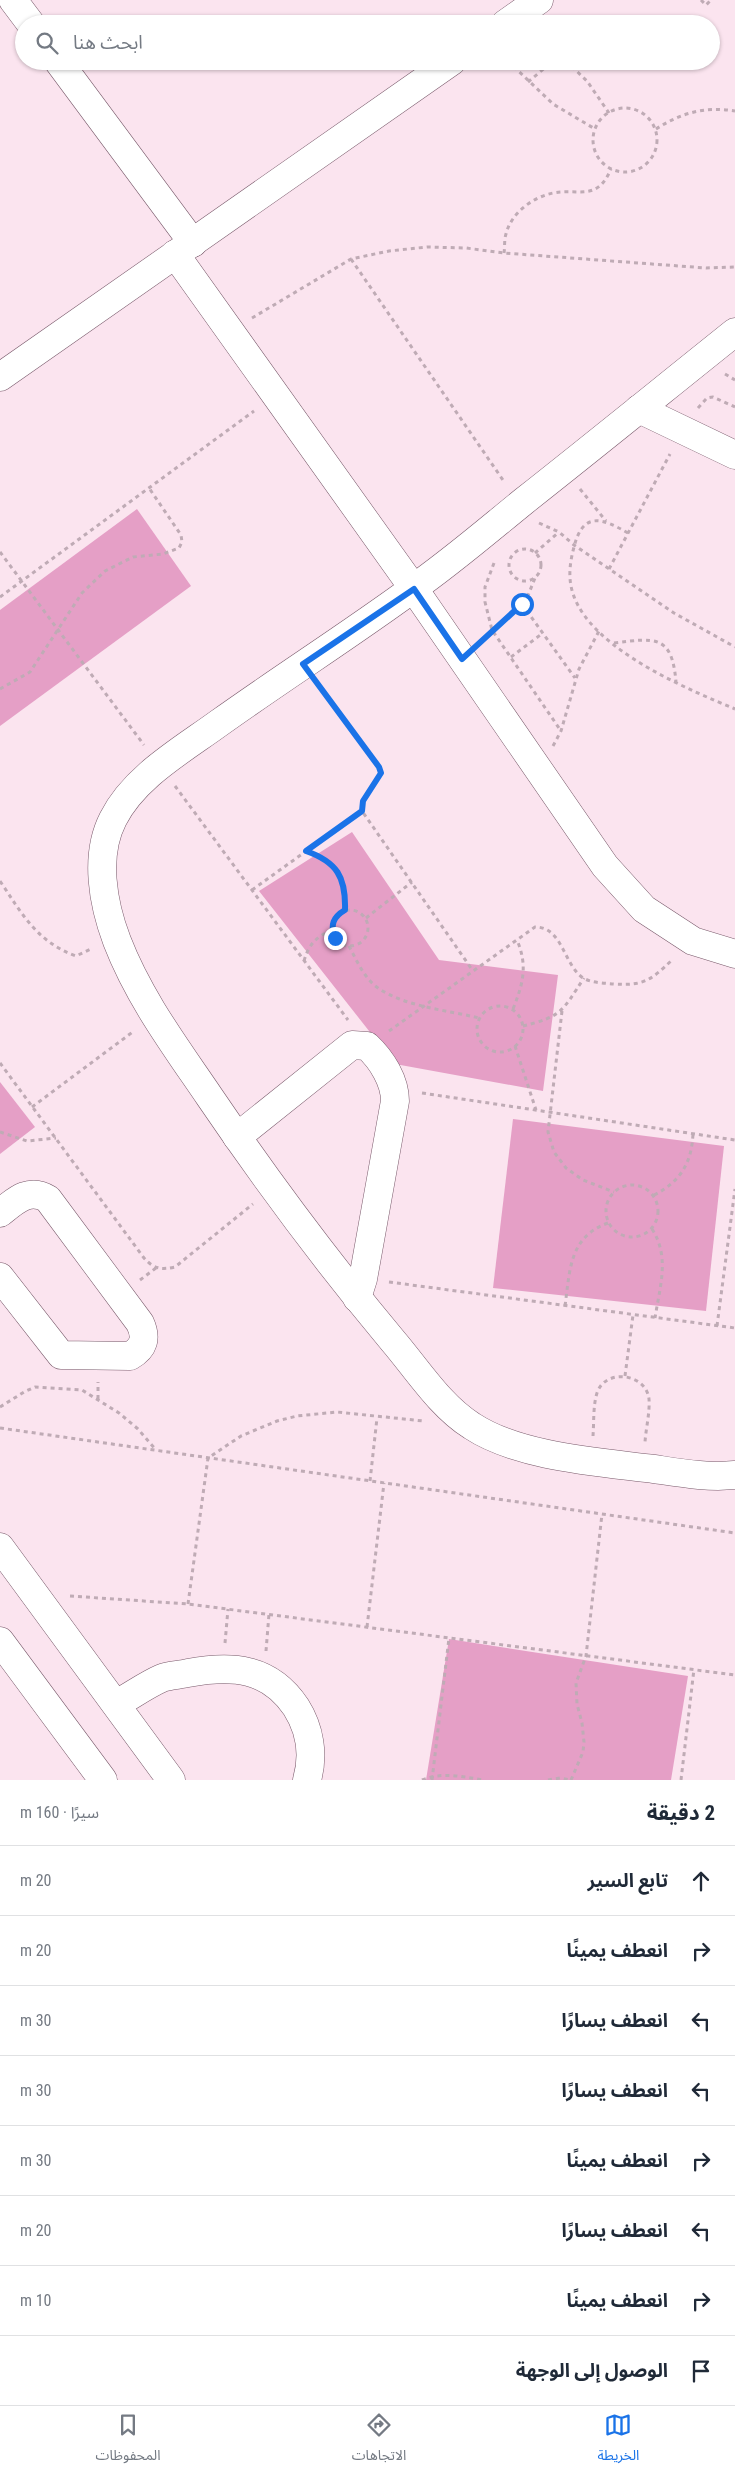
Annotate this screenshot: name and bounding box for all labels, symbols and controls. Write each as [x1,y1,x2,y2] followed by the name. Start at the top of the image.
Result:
[15,15,720,70] search box
[33,29,61,57] icon: search
[73,31,143,54] text: ابحث هنا
[511,593,534,616] route start
[324,927,347,950] route end
[647,1801,715,1825] text: 2 دقيقة
[20,1803,99,1822] text: سيرًا · 160 m
[687,1867,715,1895] icon: ahead
[587,1869,668,1892] text: تابع السير
[20,1871,52,1890] text: 20 m
[687,1937,715,1965] icon: right
[566,1939,668,1962] text: انعطف يمينًا
[20,1941,52,1960] text: 20 m
[687,2007,715,2035] icon: left
[562,2009,668,2032] text: انعطف يسارًا
[20,2011,52,2030] text: 30 m
[687,2077,715,2105] icon: left
[562,2079,668,2102] text: انعطف يسارًا
[20,2081,52,2100] text: 30 m
[687,2147,715,2175] icon: right
[566,2149,668,2172] text: انعطف يمينًا
[20,2151,52,2170] text: 30 m
[687,2217,715,2245] icon: left
[562,2219,668,2242] text: انعطف يسارًا
[20,2221,52,2240] text: 20 m
[687,2287,715,2315] icon: right
[566,2289,668,2312] text: انعطف يمينًا
[20,2291,52,2310] text: 10 m
[687,2357,715,2385] icon: arrive
[516,2359,668,2382] text: الوصول إلى الوجهة
[96,2411,161,2470] tab: المحفوظات
[352,2411,406,2470] tab: الاتجاهات
[597,2411,639,2470] tab: الخريطة

